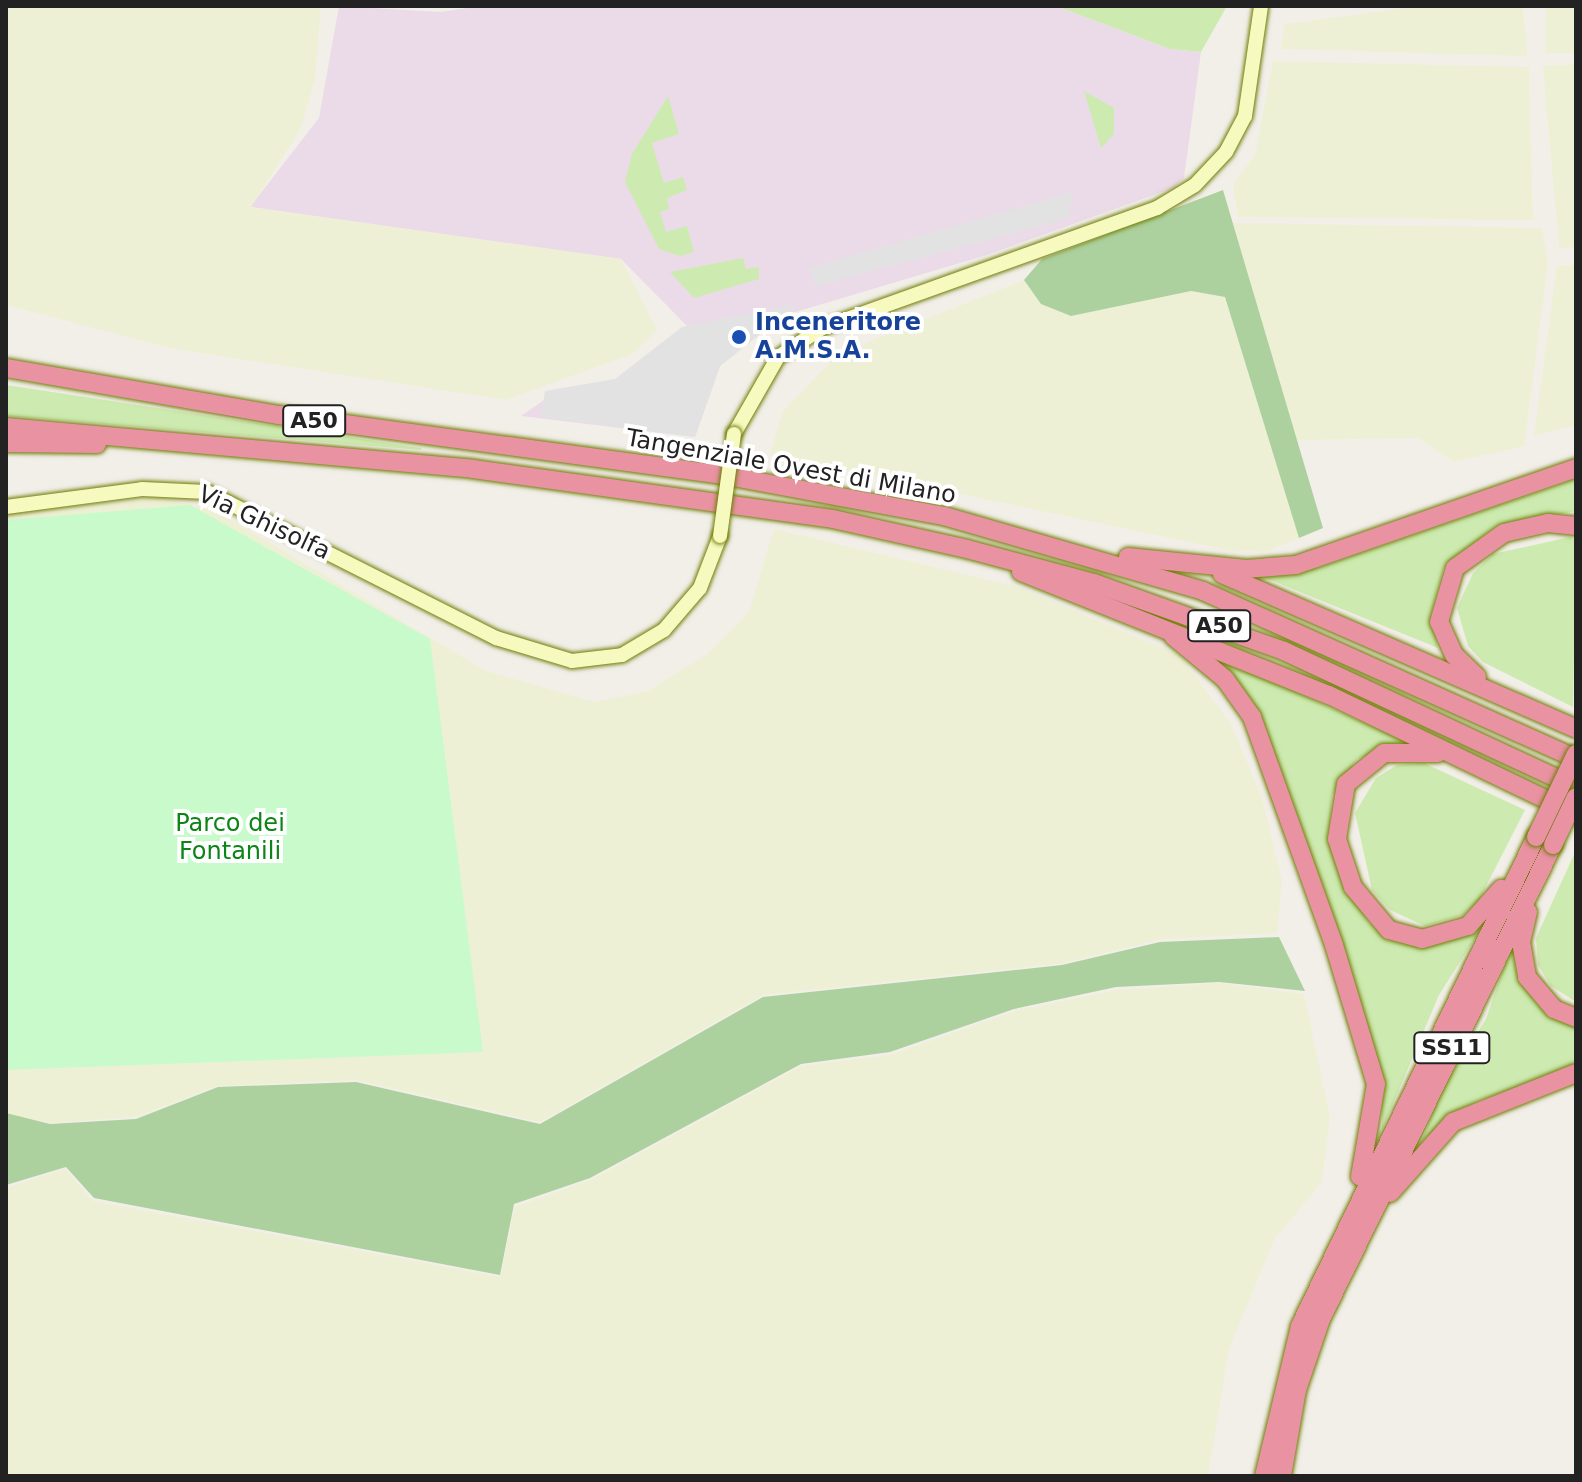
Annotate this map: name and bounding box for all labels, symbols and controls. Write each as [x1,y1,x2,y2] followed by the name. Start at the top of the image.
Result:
[755,309,921,365] place label: Inceneritore A.M.S.A.
[730,328,748,346] marker: Inceneritore A.M.S.A.
[282,403,346,439] road number: A50
[624,424,958,510] street label: Tangenziale Ovest di Milano
[193,480,335,566] street label: Via Ghisolfa
[1187,608,1251,644] road number: A50
[175,810,285,866] park label: Parco dei Fontanili
[1412,1030,1492,1066] road number: SS11

